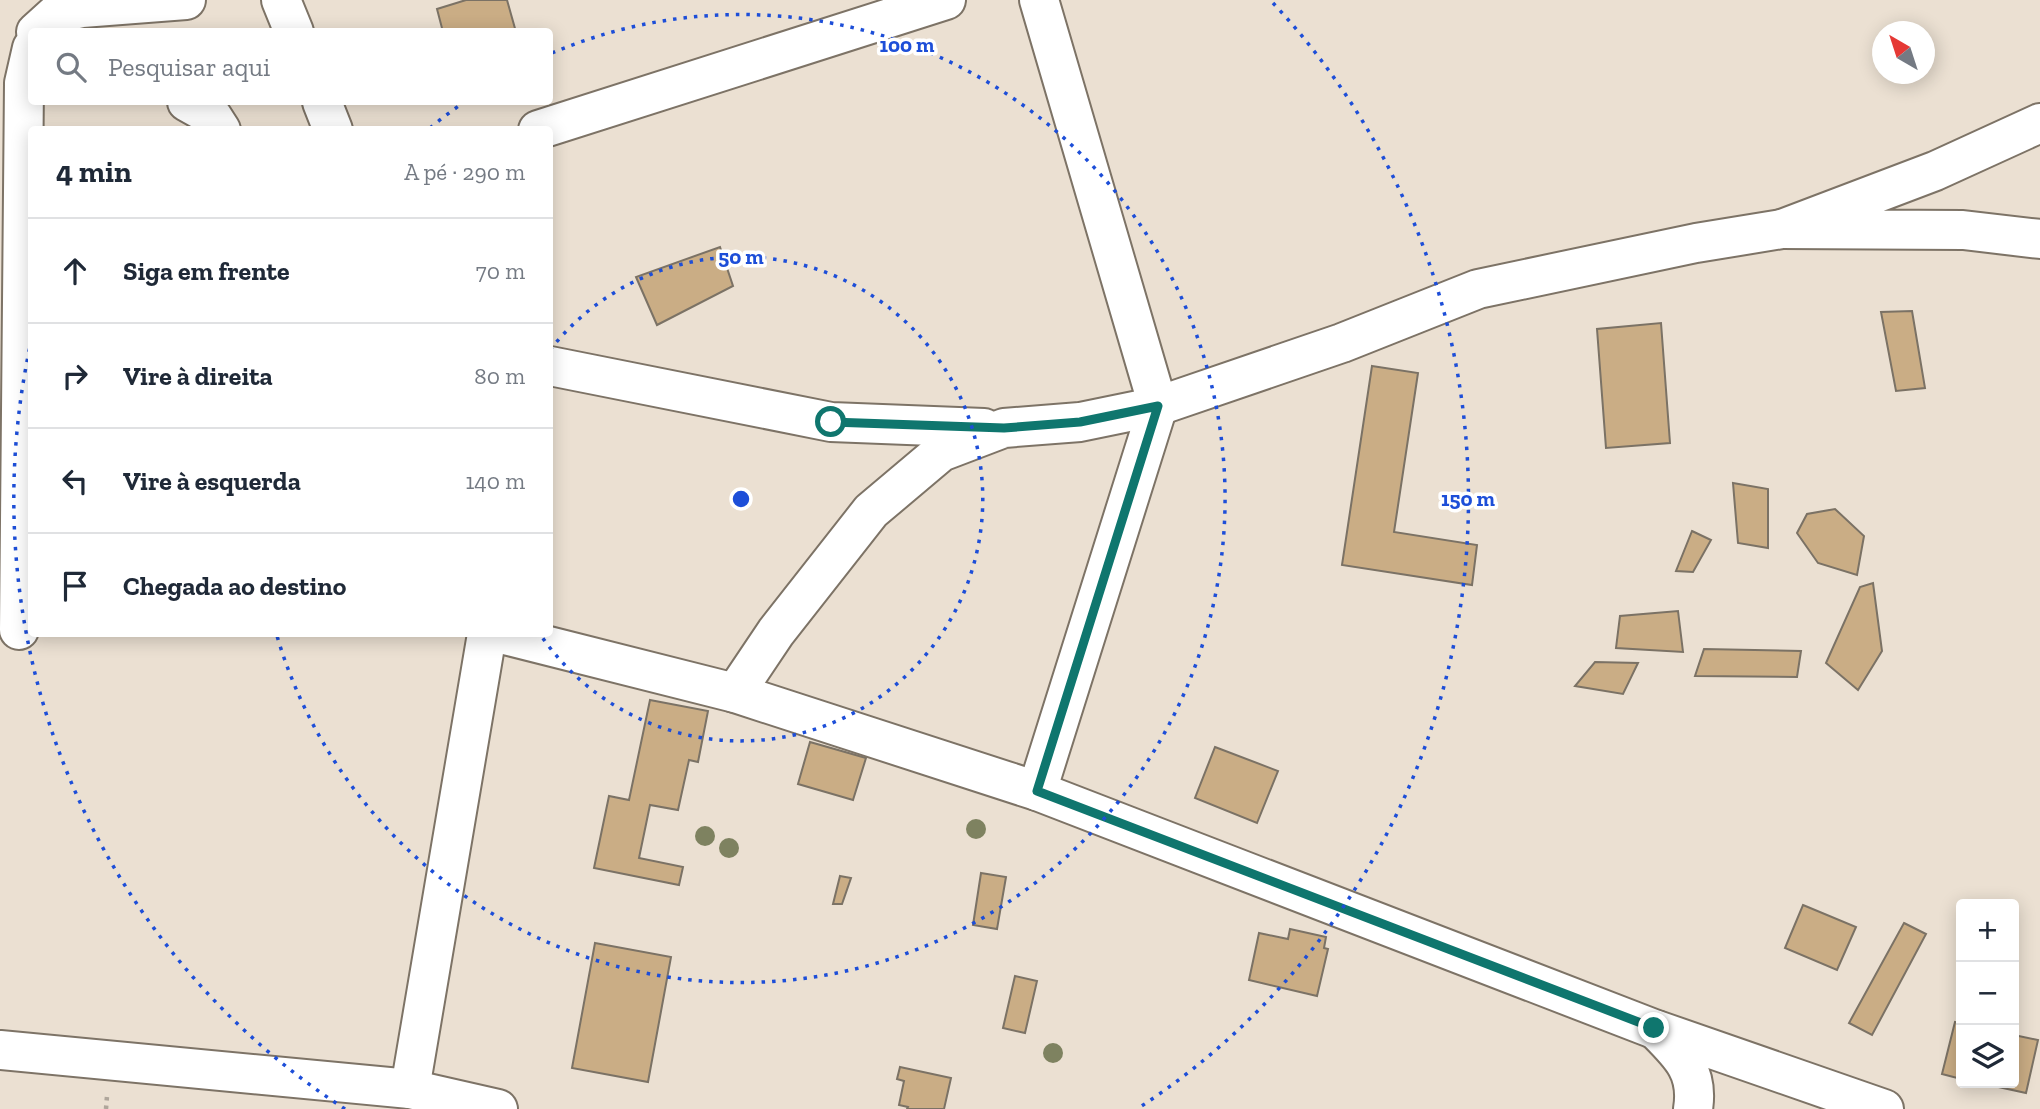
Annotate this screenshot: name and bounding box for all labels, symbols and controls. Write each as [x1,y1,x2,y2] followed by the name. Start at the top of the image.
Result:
[1872,21,1935,84] north arrow
[28,28,553,105] search box
[880,32,935,57] text: 100 m
[52,48,90,86] icon: search
[108,51,270,83] text: Pesquisar aqui
[56,154,132,190] text: 4 min
[404,158,525,186] text: A pé · 290 m
[718,244,764,269] text: 50 m
[56,252,94,290] icon: ahead
[123,255,290,287] text: Siga em frente
[476,257,525,285] text: 70 m
[56,357,94,395] icon: right
[123,360,273,392] text: Vire à direita
[474,362,525,390] text: 80 m
[815,406,846,437] route start
[56,462,94,500] icon: left
[123,465,301,497] text: Vire à esquerda
[465,467,525,495] text: 140 m
[1441,486,1496,511] text: 150 m
[729,487,753,511] centre of rings
[56,567,94,605] icon: arrive
[123,570,346,602] text: Chegada ao destino
[1956,899,2019,1088] map controls
[1956,899,2019,962] button: +
[1956,962,2019,1025] button: −
[1638,1012,1669,1043] route end
[1956,1025,2019,1088] button: layers

